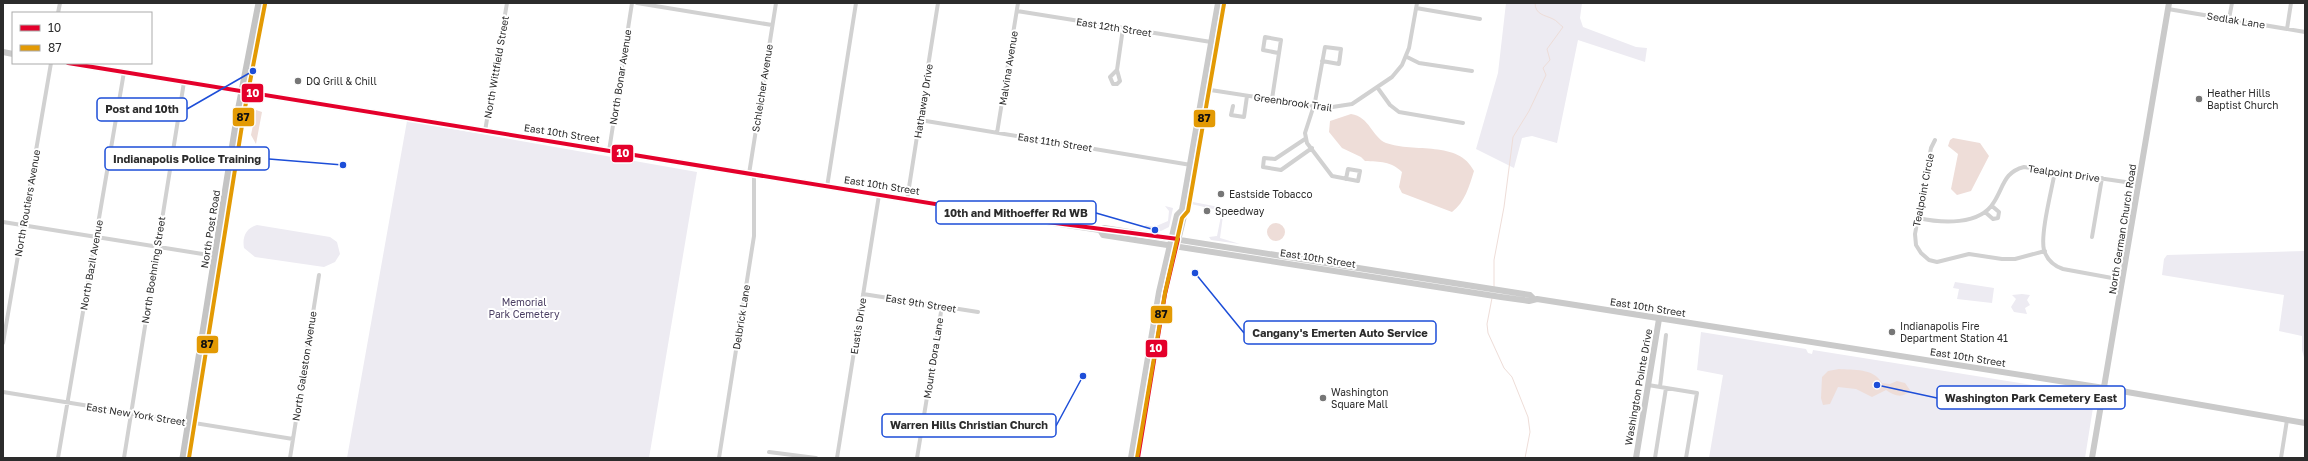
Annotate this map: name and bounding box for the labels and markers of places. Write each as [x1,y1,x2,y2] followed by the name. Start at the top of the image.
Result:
[306,75,377,87] place label: DQ Grill & Chill
[293,76,303,86] marker: DQ Grill & Chill
[2207,87,2278,111] place label: Heather Hills Baptist Church
[2194,94,2204,104] marker: Heather Hills Baptist Church
[97,98,187,121] callout: Post and 10th
[105,147,269,170] callout: Indianapolis Police Training
[1229,188,1312,200] place label: Eastside Tobacco
[1216,189,1226,199] marker: Eastside Tobacco
[936,201,1096,224] callout: 10th and Mithoeffer Rd WB
[1215,205,1265,217] place label: Speedway
[1202,206,1212,216] marker: Speedway
[1900,320,2008,344] place label: Indianapolis Fire Department Station 41
[1244,321,1436,344] callout: Cangany's Emerten Auto Service
[1887,327,1897,337] marker: Indianapolis Fire Department Station 41
[1331,386,1388,410] place label: Washington Square Mall
[1937,386,2125,409] callout: Washington Park Cemetery East
[1318,393,1328,403] marker: Washington Square Mall
[882,414,1056,437] callout: Warren Hills Christian Church

